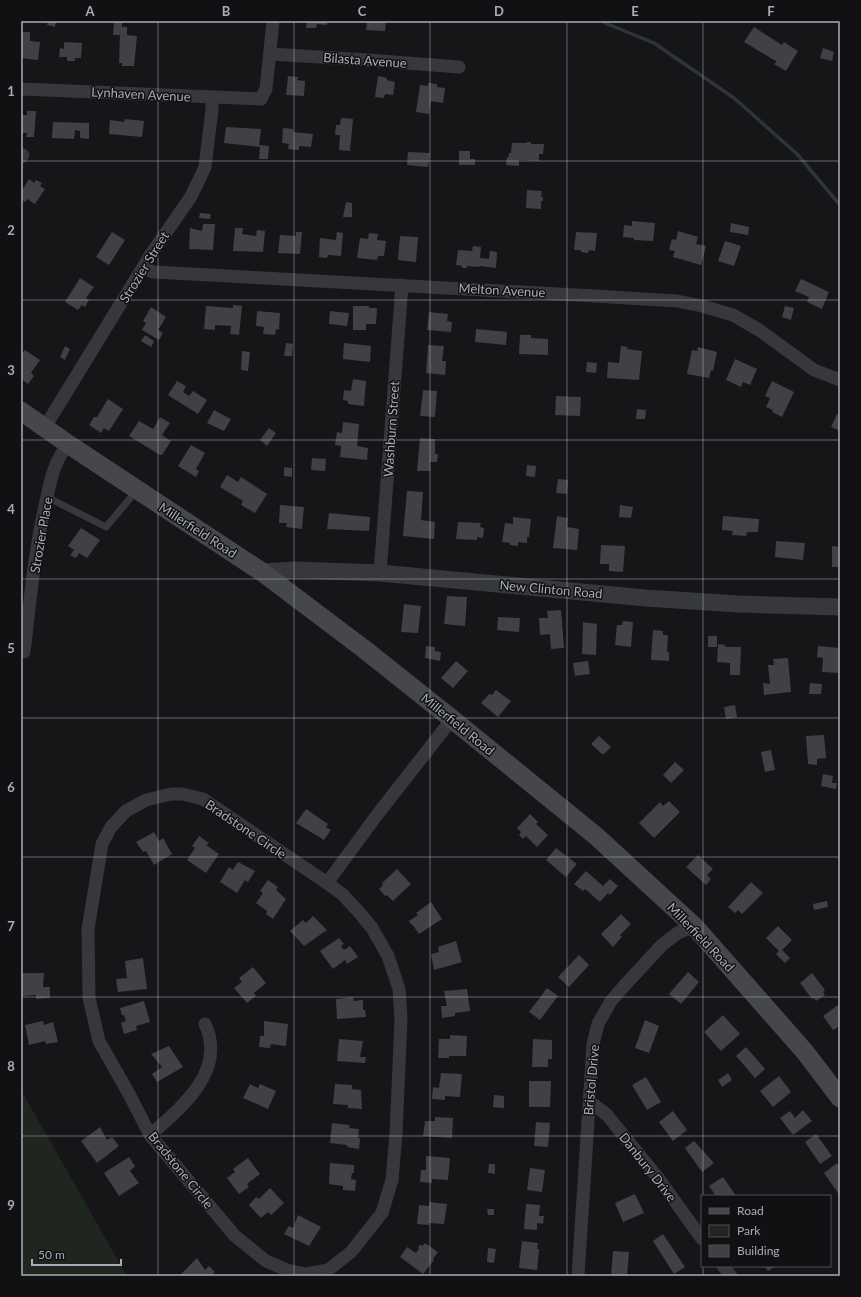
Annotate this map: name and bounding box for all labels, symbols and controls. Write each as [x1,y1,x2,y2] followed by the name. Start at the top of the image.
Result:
[84,3,95,19] text: A
[222,3,231,19] text: B
[358,3,367,19] text: C
[494,3,504,19] text: D
[631,3,639,19] text: E
[767,3,775,19] text: F
[323,49,407,71] street label: Bilasta Avenue
[7,83,15,99] text: 1
[91,83,191,105] street label: Lynhaven Avenue
[7,222,15,238] text: 2
[116,228,172,306] street label: Strozier Street
[458,280,546,300] street label: Melton Avenue
[7,362,15,378] text: 3
[380,380,402,478] street label: Washburn Street
[26,496,56,574] street label: Strozier Place
[156,499,240,561] street label: Millerfield Road
[7,501,15,517] text: 4
[499,577,603,601] street label: New Clinton Road
[7,640,15,656] text: 5
[418,690,498,758] street label: Millerfield Road
[7,779,15,795] text: 6
[203,796,290,862] street label: Bradstone Circle
[664,899,738,975] street label: Millerfield Road
[7,918,15,934] text: 7
[580,1044,602,1116] street label: Bristol Drive
[7,1058,15,1074] text: 8
[145,1128,217,1212] street label: Bradstone Circle
[616,1129,680,1205] street label: Danbury Drive
[701,1195,831,1267] legend
[7,1197,15,1213] text: 9
[737,1203,764,1218] text: Road
[737,1223,761,1238] text: Park
[32,1241,121,1267] scale bar
[737,1243,780,1258] text: Building
[38,1247,65,1262] text: 50 m

